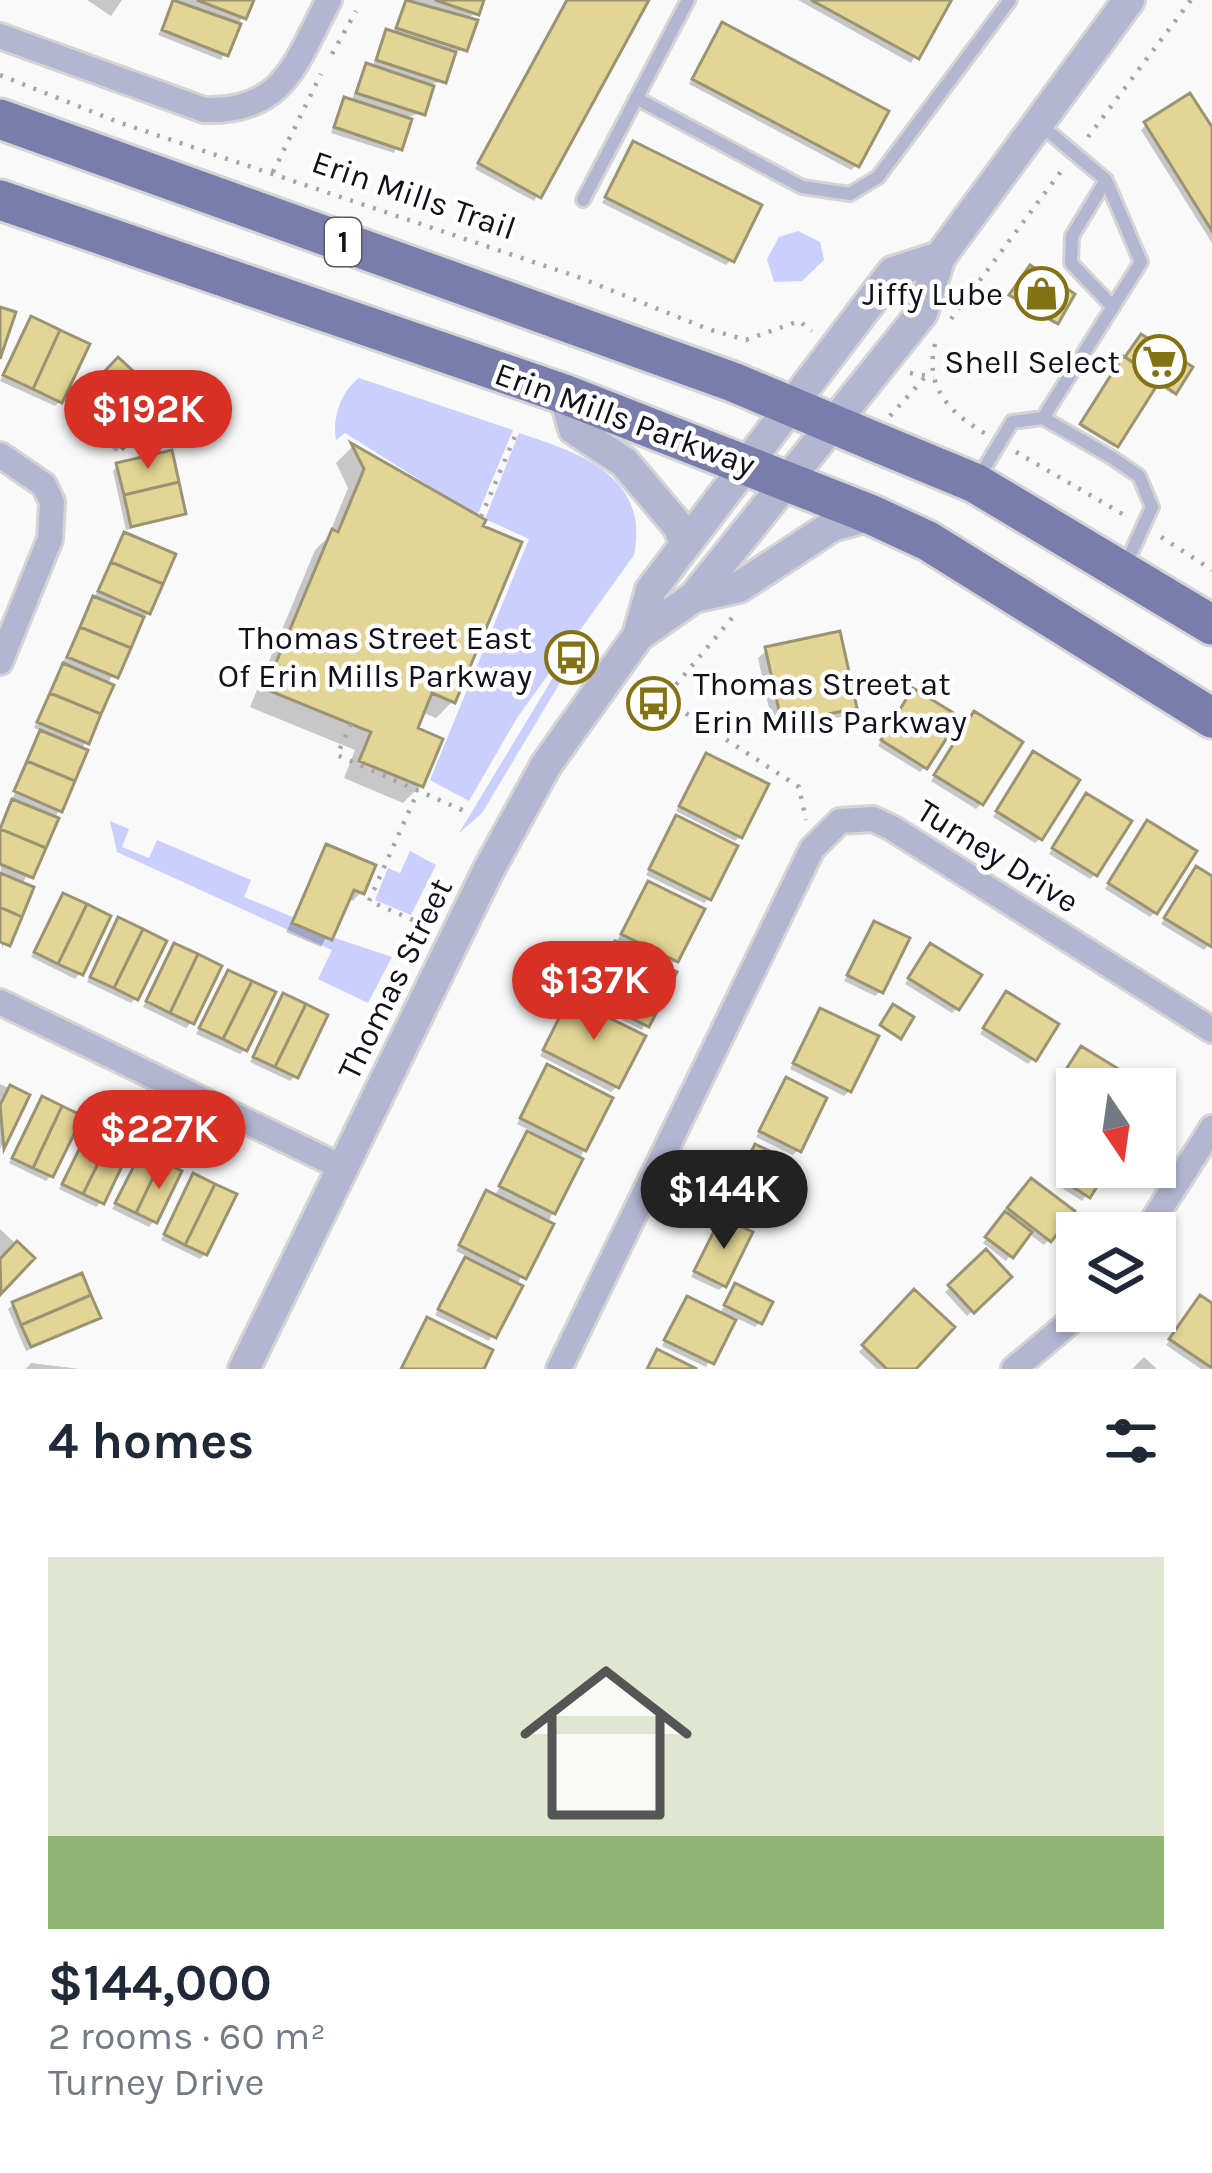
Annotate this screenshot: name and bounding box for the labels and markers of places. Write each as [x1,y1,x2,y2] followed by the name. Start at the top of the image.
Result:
[1014,266,1070,322] shop icon: Jiffy Lube
[862,275,1003,313] place label: Jiffy Lube
[1131,334,1187,390] supermarket icon: Shell Select
[944,343,1120,381] place label: Shell Select
[64,370,232,472] pin: $192K
[218,619,532,695] place label: Thomas Street East Of Erin Mills Parkway
[543,629,599,685] bus stop icon: Thomas Street East Of Erin Mills Parkway
[693,665,967,741] place label: Thomas Street at Erin Mills Parkway
[626,675,682,731] bus stop icon: Thomas Street at Erin Mills Parkway
[510,941,678,1043] pin: $137K
[75,1090,243,1192] pin: $227K
[640,1150,808,1252] pin: $144K

